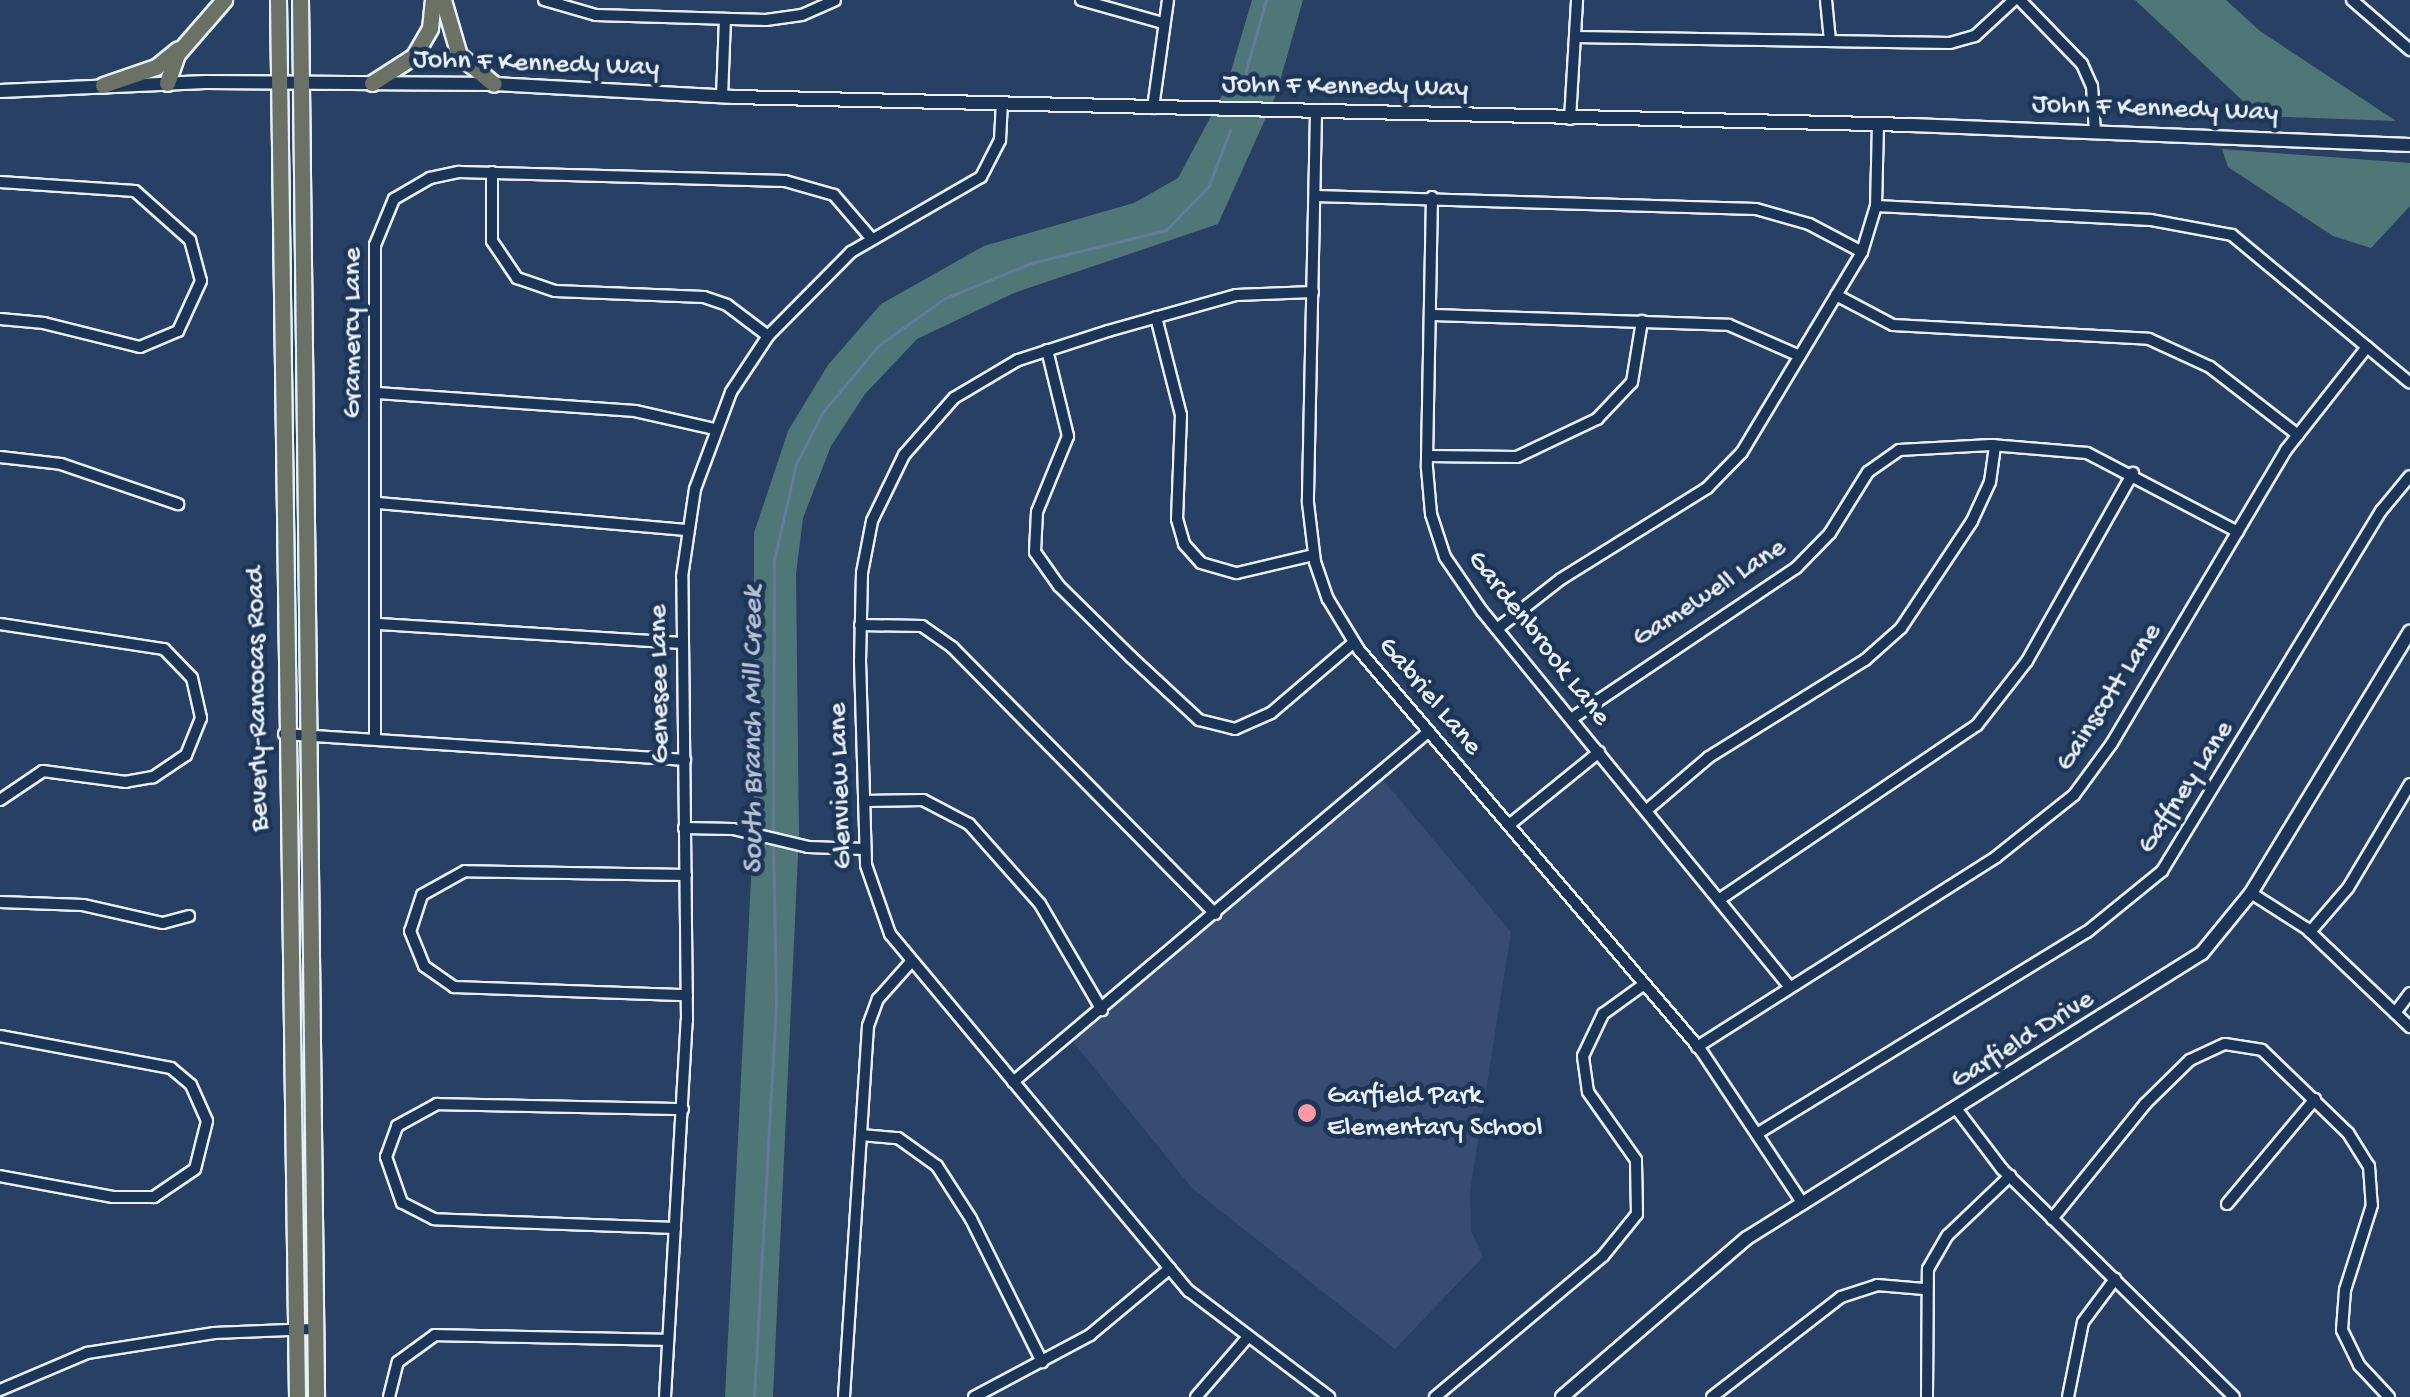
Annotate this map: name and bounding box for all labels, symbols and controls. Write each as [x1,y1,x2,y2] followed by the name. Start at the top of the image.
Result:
[412,44,660,86] street label: John F Kennedy Way
[1222,69,1468,107] street label: John F Kennedy Way
[2031,89,2279,131] street label: John F Kennedy Way
[337,248,371,418] street label: Gramercy Lane
[1627,532,1793,656] street label: Gamewell Lane
[1459,544,1617,734] street label: Gardenbrook Lane
[240,566,278,832] street label: Beverly-Rancocas Road
[737,586,773,874] water label: South Branch Mill Creek
[643,604,679,764] street label: Genesee Lane
[2050,618,2170,778] street label: Gainscott Lane
[1370,631,1488,763] street label: Gabriel Lane
[822,702,862,870] street label: Glenview Lane
[2131,715,2243,861] street label: Gaffney Lane
[1945,984,2101,1098] street label: Garfield Drive
[1327,1080,1543,1146] place label: Garfield Park Elementary School
[1296,1102,1318,1124] marker: Garfield Park Elementary School

